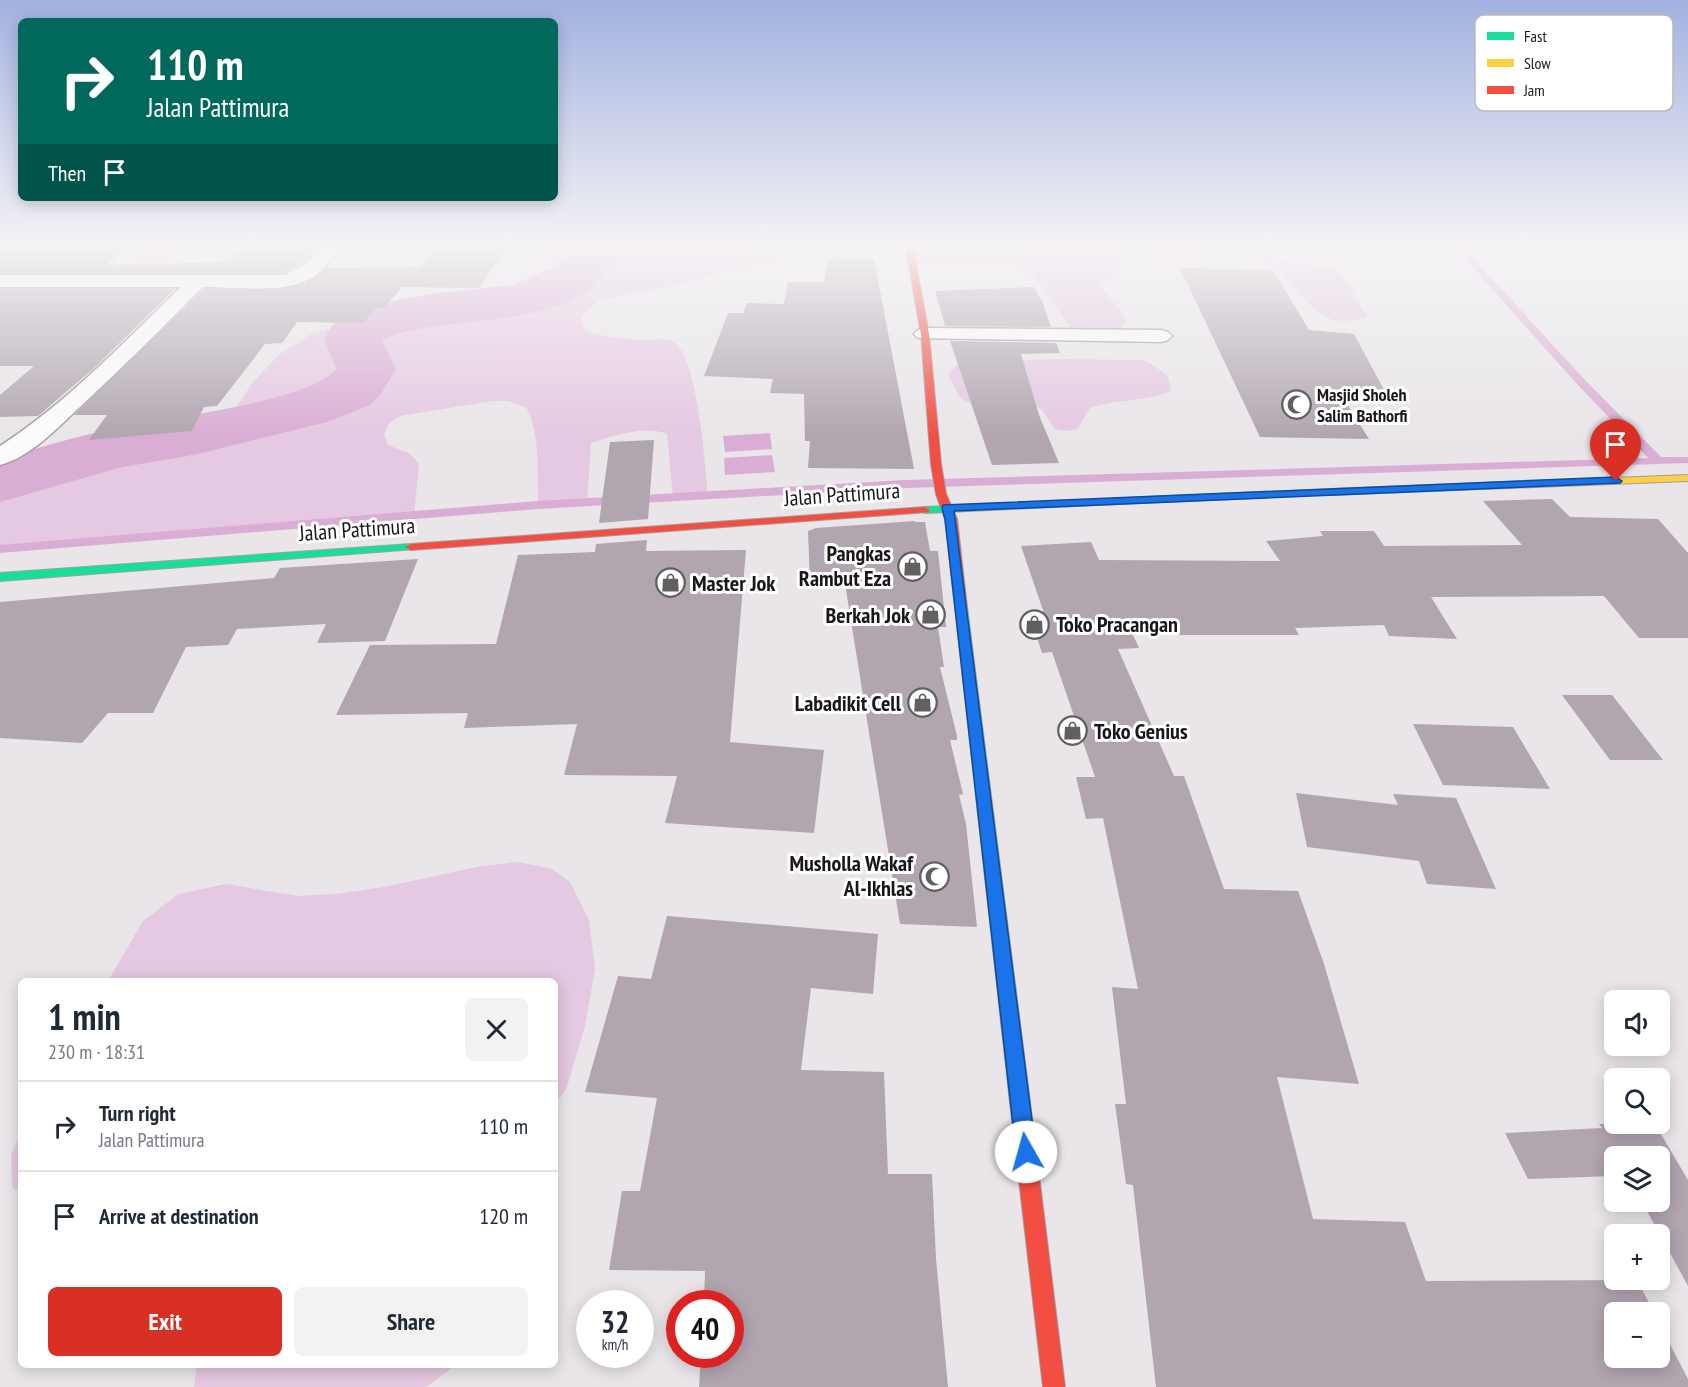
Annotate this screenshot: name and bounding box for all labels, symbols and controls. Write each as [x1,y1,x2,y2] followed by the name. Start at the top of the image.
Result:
[1475,15,1673,111] legend
[1524,26,1547,46] text: Fast
[147,37,244,92] text: 110 m
[48,42,126,120] icon: right
[1524,53,1551,73] text: Slow
[1523,80,1545,100] text: Jam
[147,90,289,124] text: Jalan Pattimura
[98,156,131,189] icon: arrive
[48,159,86,187] text: Then
[1317,383,1408,427] place label: Masjid Sholeh Salim Bathorfi
[1280,389,1312,421] mosque icon: Masjid Sholeh Salim Bathorfi
[1590,419,1641,481] pin
[1599,428,1632,461] icon: arrive
[782,476,901,512] street label: Jalan Pattimura
[297,511,416,547] street label: Jalan Pattimura
[799,539,891,592] place label: Pangkas Rambut Eza
[896,550,928,582] shop icon: Pangkas Rambut Eza
[655,567,687,599] shop icon: Master Jok
[692,569,776,597] place label: Master Jok
[915,599,947,631] shop icon: Berkah Jok
[826,601,911,629] place label: Berkah Jok
[1019,608,1051,640] shop icon: Toko Pracangan
[1056,610,1178,638] place label: Toko Pracangan
[906,687,938,719] shop icon: Labadikit Cell
[795,689,902,717] place label: Labadikit Cell
[1057,715,1089,747] shop icon: Toko Genius
[1094,717,1188,745] place label: Toko Genius
[789,849,914,902] place label: Musholla Wakaf Al-Ikhlas
[918,860,950,892] mosque icon: Musholla Wakaf Al-Ikhlas
[1604,990,1670,1368] map controls
[1604,990,1670,1056] button: sound
[48,993,121,1040] text: 1 min
[465,998,528,1061] button: close
[48,1039,145,1065] text: 230 m · 18:31
[1604,1068,1670,1134] button: search
[99,1099,176,1127] text: Turn right
[48,1110,81,1143] icon: right
[479,1112,528,1140] text: 110 m
[994,1120,1058,1184] position arrow
[99,1127,205,1153] text: Jalan Pattimura
[1604,1146,1670,1212] button: layers
[48,1200,81,1233] icon: arrive
[99,1202,259,1230] text: Arrive at destination
[479,1202,528,1230] text: 120 m
[1604,1224,1670,1290] button: +
[48,1287,282,1356] button: Exit
[294,1287,528,1356] button: Share
[666,1290,744,1368] speed limit sign: 40
[601,1302,629,1341] text: 32
[1604,1302,1670,1368] button: −
[602,1335,628,1354] text: km/h

